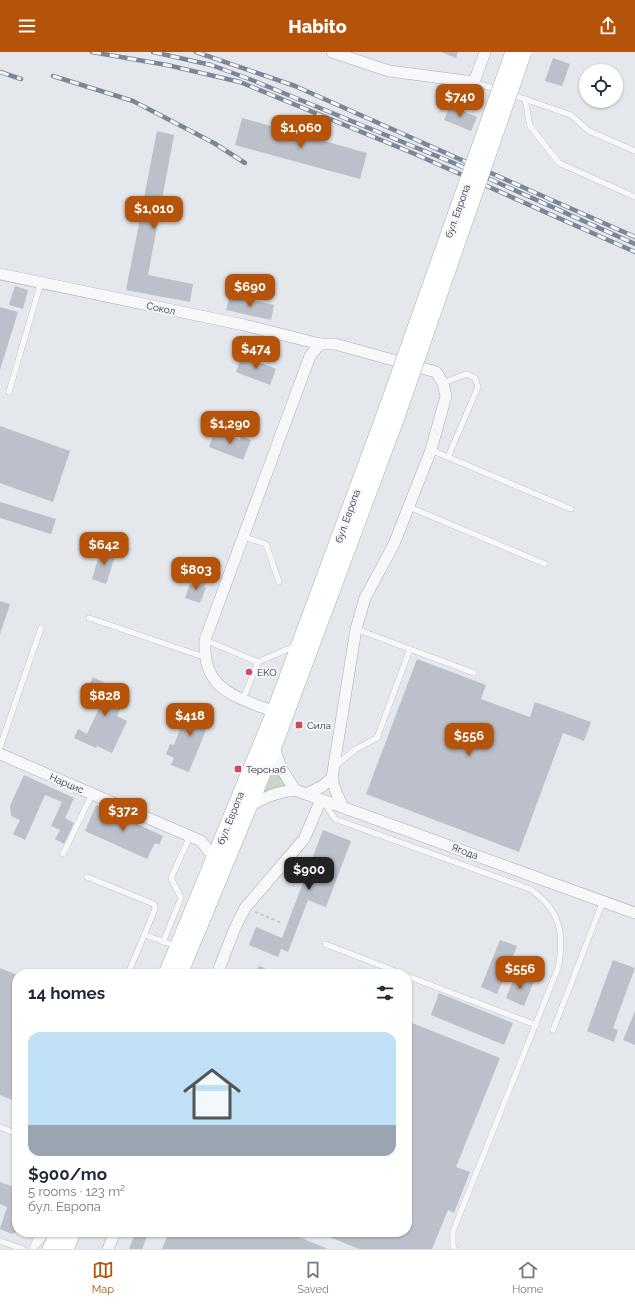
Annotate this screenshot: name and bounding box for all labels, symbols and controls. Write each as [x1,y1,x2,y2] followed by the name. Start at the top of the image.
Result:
[16,15,38,37] icon: menu
[597,15,619,37] icon: share
[288,16,347,37] text: Habito
[579,64,623,108] map controls
[579,64,623,108] button: locate
[436,84,484,118] pin: $740
[445,89,475,104] text: $740
[268,115,334,149] pin: $1,060
[280,120,322,135] text: $1,060
[443,183,472,239] street label: бул. Европа
[121,196,187,230] pin: $1,010
[134,201,174,216] text: $1,010
[226,274,274,308] pin: $690
[234,279,266,294] text: $690
[145,300,176,317] street label: Сокол
[232,336,280,370] pin: $474
[241,341,271,356] text: $474
[197,411,263,445] pin: $1,290
[210,416,250,431] text: $1,290
[333,488,362,544] street label: бул. Европа
[80,532,128,566] pin: $642
[89,537,119,552] text: $642
[172,557,220,591] pin: $803
[180,562,212,577] text: $803
[244,667,254,677] marker: EKO
[257,667,277,678] place label: EKO
[81,683,129,717] pin: $828
[89,688,121,703] text: $828
[166,703,214,737] pin: $418
[175,708,205,723] text: $418
[294,720,304,730] marker: Сила
[307,720,331,731] place label: Сила
[445,723,493,757] pin: $556
[454,728,484,743] text: $556
[233,764,243,774] marker: Терснаб
[246,764,286,775] place label: Терснаб
[48,771,86,796] street label: Нарцис
[215,790,246,846] street label: бул. Европа
[99,798,147,832] pin: $372
[108,803,138,818] text: $372
[450,842,480,861] street label: Ягода
[285,857,333,891] pin: $900
[293,862,325,877] text: $900
[496,956,544,990] pin: $556
[505,961,535,976] text: $556
[374,982,396,1004] icon: filters
[28,983,105,1003] text: 14 homes
[176,1058,248,1130] icon: home
[28,1164,107,1184] text: $900/mo
[28,1184,125,1199] text: 5 rooms · 123 m²
[28,1199,101,1214] text: бул. Европа
[92,1259,114,1296] tab: Map
[297,1259,329,1296] tab: Saved
[512,1259,543,1296] tab: Home

